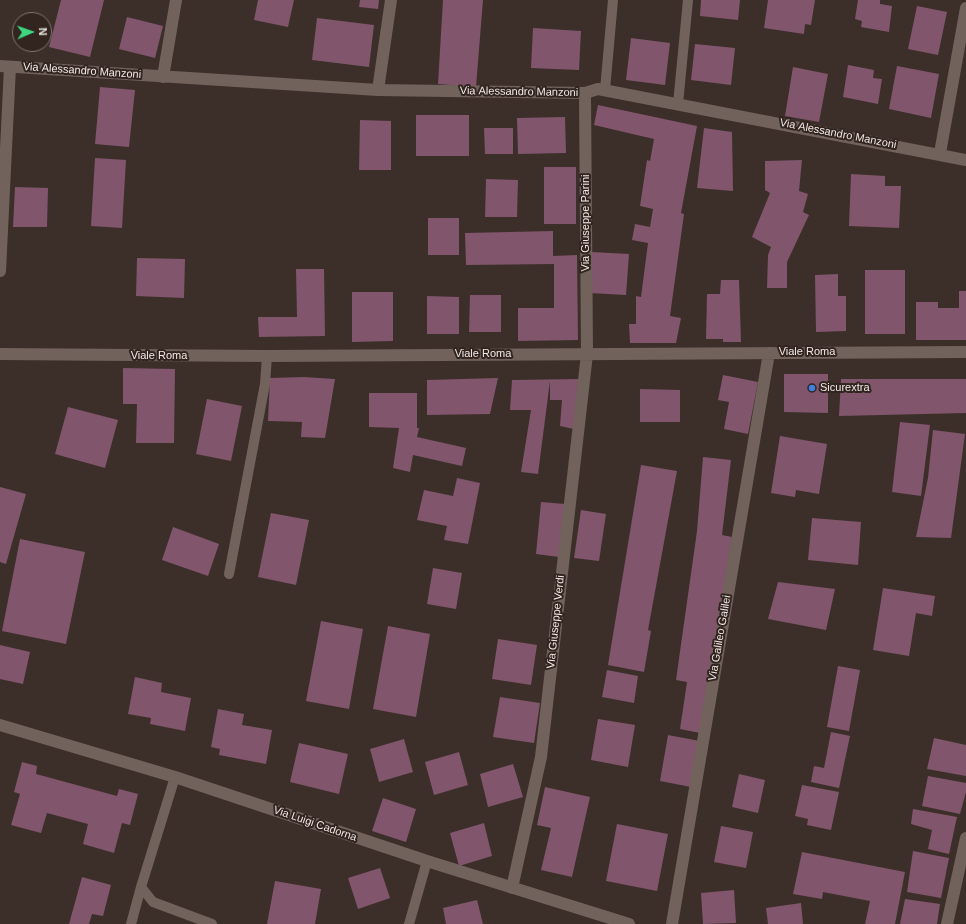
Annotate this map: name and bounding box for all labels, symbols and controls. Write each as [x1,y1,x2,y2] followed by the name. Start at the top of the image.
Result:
[12,12,52,52] north arrow
[37,27,49,36] text: N
[22,60,142,82] street label: Via Alessandro Manzoni
[460,84,578,100] street label: Via Alessandro Manzoni
[779,116,897,152] street label: Via Alessandro Manzoni
[579,174,593,272] street label: Via Giuseppe Parini
[779,345,835,359] street label: Viale Roma
[455,347,511,361] street label: Viale Roma
[131,349,187,363] street label: Viale Roma
[820,381,870,395] place label: Sicurextra
[807,383,817,393] marker: Sicurextra
[545,575,567,669] street label: Via Giuseppe Verdi
[706,594,734,682] street label: Via Galileo Galilei
[272,804,358,844] street label: Via Luigi Cadorna

